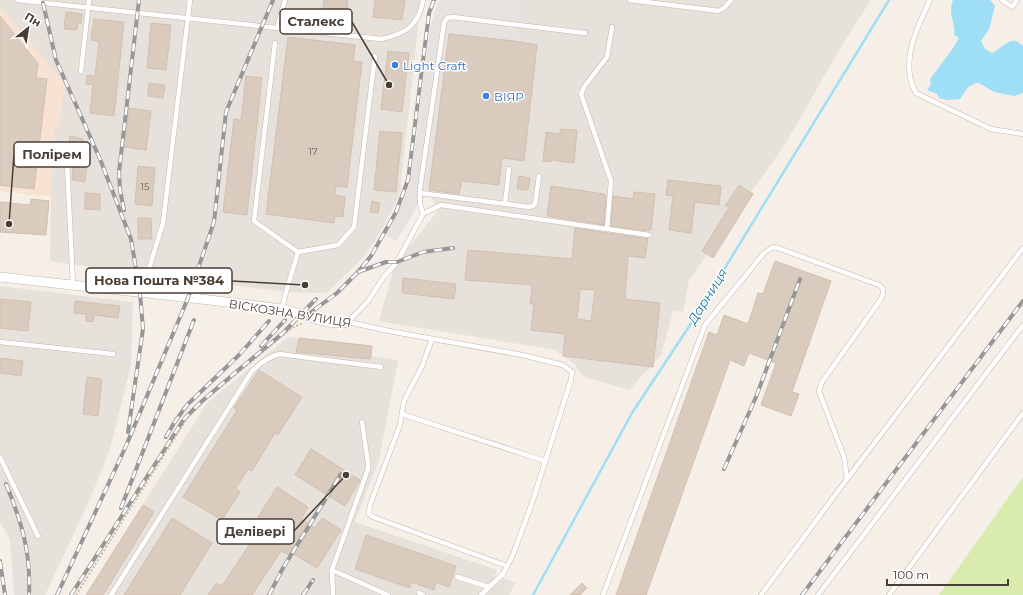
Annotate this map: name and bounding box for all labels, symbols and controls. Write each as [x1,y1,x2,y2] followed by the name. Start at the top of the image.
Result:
[8,8,48,48] north arrow
[22,9,44,30] text: Пн
[280,9,352,34] callout: Сталекс
[288,13,345,29] text: Сталекс
[403,58,467,73] place label: Light Craft
[390,60,400,70] marker: Light Craft
[494,89,524,104] place label: ВІЯР
[481,91,491,101] marker: ВІЯР
[14,142,90,167] callout: Полірем
[308,145,318,158] house number: 17
[22,146,82,162] text: Полірем
[140,180,150,193] house number: 15
[683,265,730,328] water label: Дарниця
[86,268,232,293] callout: Нова Пошта №384
[94,272,224,288] text: Нова Пошта №384
[228,296,352,330] street label: ВІСКОЗНА ВУЛИЦЯ
[217,519,294,544] callout: Делівері
[224,523,286,539] text: Делівері
[887,561,1008,587] scale bar
[893,567,929,582] text: 100 m

